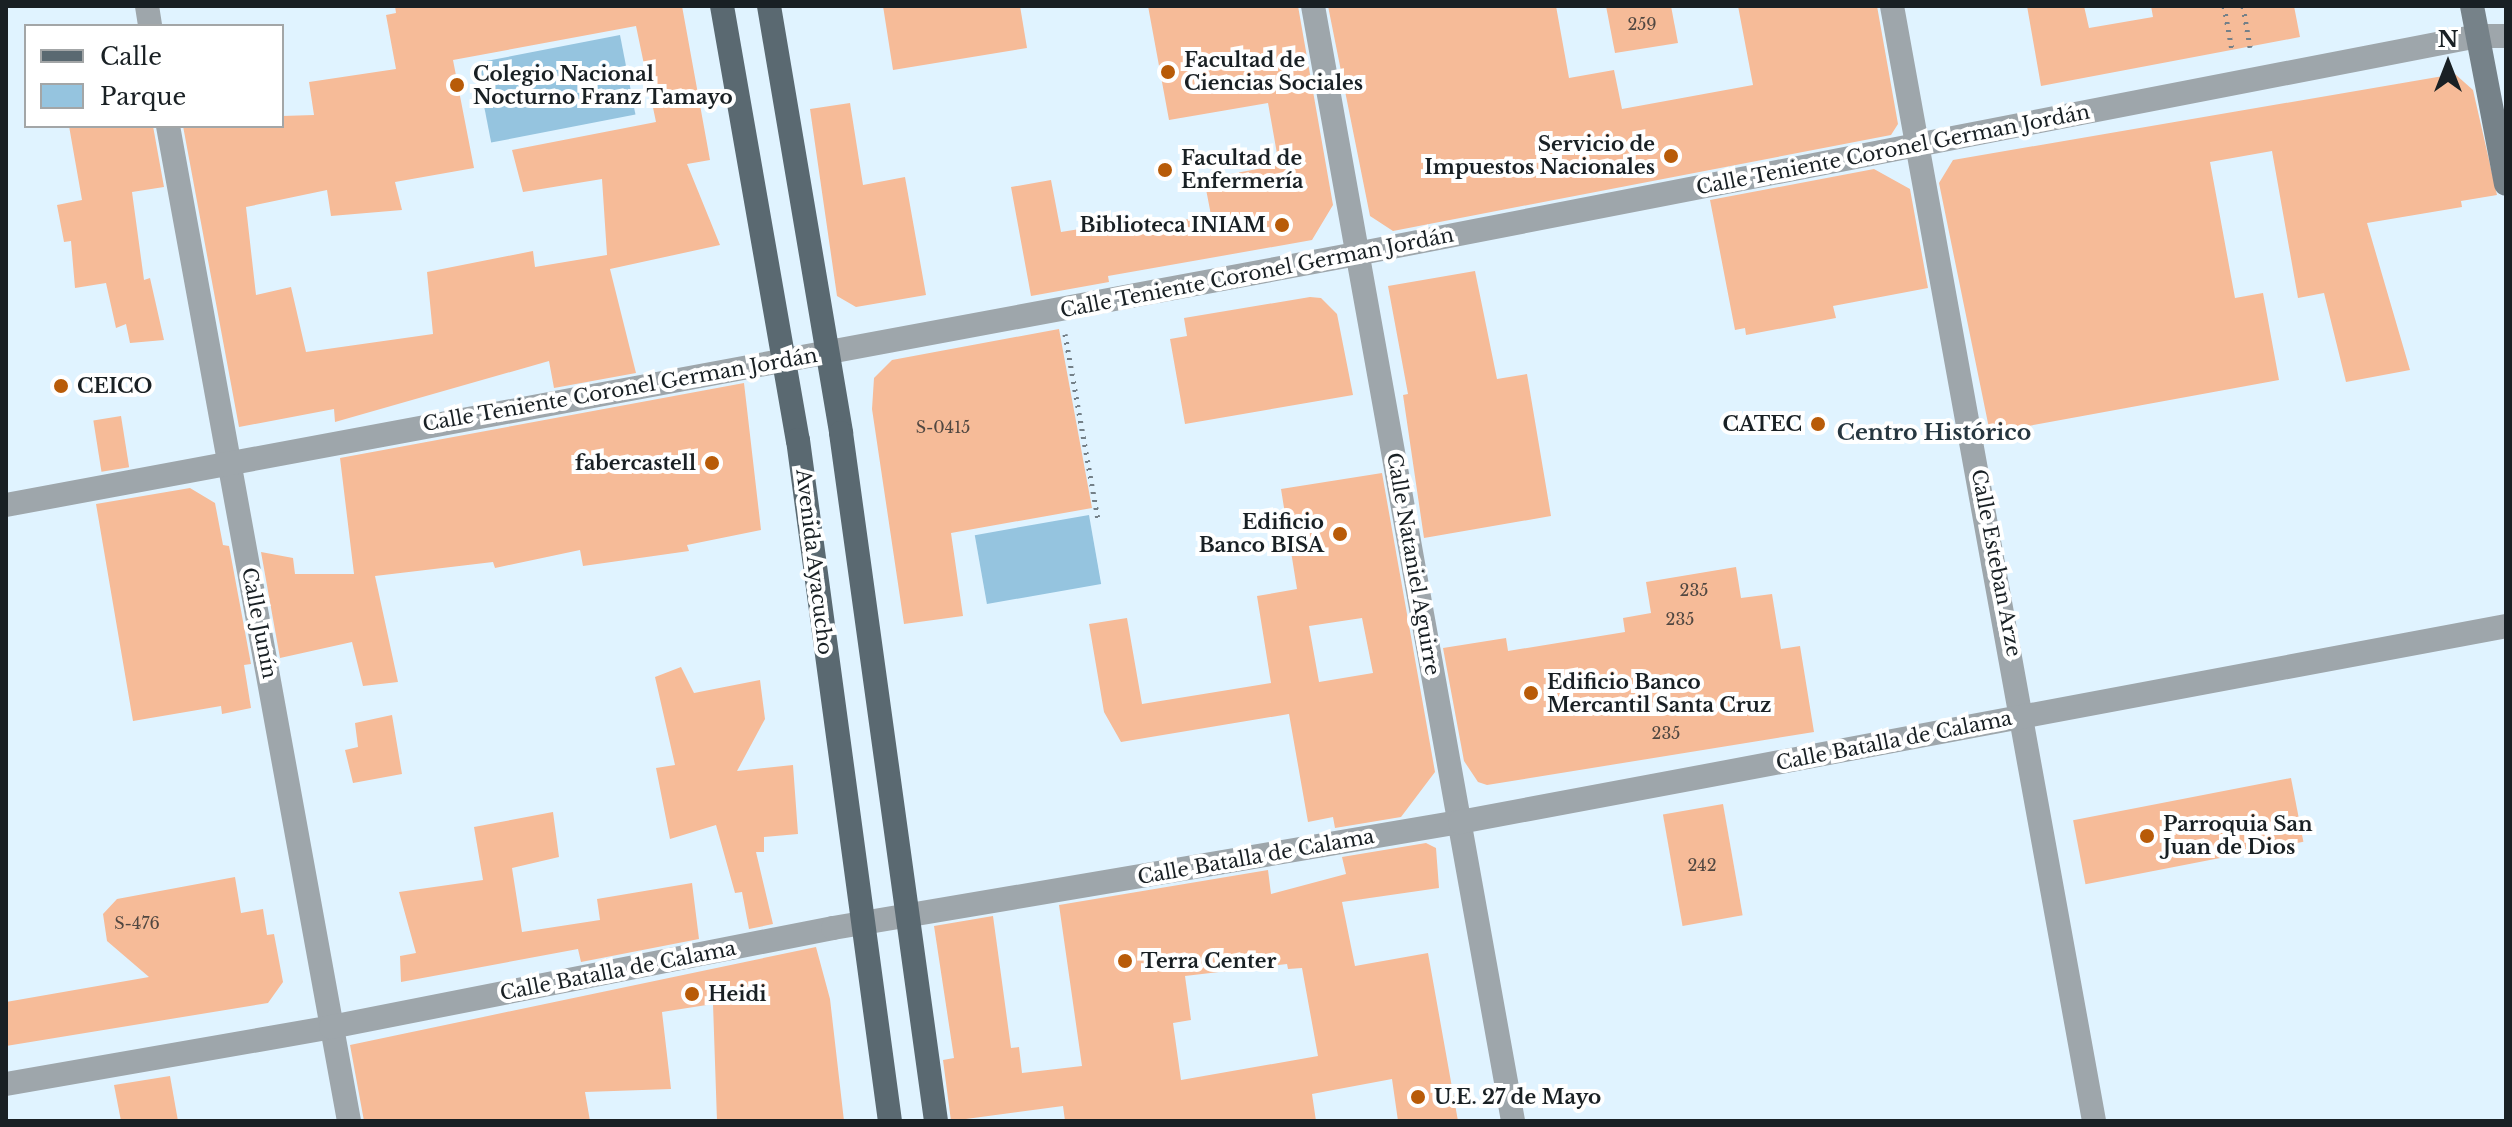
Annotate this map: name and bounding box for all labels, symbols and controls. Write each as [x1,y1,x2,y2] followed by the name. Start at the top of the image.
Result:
[1627,14,1657,34] house number: 259
[24,24,284,128] legend
[2408,24,2488,104] north arrow
[2438,26,2458,53] text: N
[100,42,162,71] text: Calle
[1184,48,1363,95] place label: Facultad de Ciencias Sociales
[473,62,733,109] place label: Colegio Nacional Nocturno Franz Tamayo
[1159,63,1177,81] marker: Facultad de Ciencias Sociales
[448,76,466,94] marker: Colegio Nacional Nocturno Franz Tamayo
[100,82,186,111] text: Parque
[1694,100,2092,200] street label: Calle Teniente Coronel German Jordán
[1424,132,1655,179] place label: Servicio de Impuestos Nacionales
[1181,146,1304,193] place label: Facultad de Enfermería
[1662,147,1680,165] marker: Servicio de Impuestos Nacionales
[1156,161,1174,179] marker: Facultad de Enfermería
[1079,213,1266,237] place label: Biblioteca INIAM
[1273,216,1291,234] marker: Biblioteca INIAM
[1058,223,1456,323] street label: Calle Teniente Coronel German Jordán
[421,343,819,437] street label: Calle Teniente Coronel German Jordán
[77,374,152,398] place label: CEICO
[52,377,70,395] marker: CEICO
[1723,412,1802,436] place label: CATEC
[1809,415,1827,433] marker: CATEC
[916,417,970,437] house number: S-0415
[1837,420,2031,446] district label: Centro Histórico
[1382,450,1444,678] street label: Calle Nataniel Aguirre
[575,451,696,475] place label: fabercastell
[703,454,721,472] marker: fabercastell
[791,467,837,657] street label: Avenida Ayacucho
[1966,467,2026,659] street label: Calle Esteban Arze
[1199,510,1324,557] place label: Edificio Banco BISA
[1331,525,1349,543] marker: Edificio Banco BISA
[236,565,282,681] street label: Calle Junín
[1680,580,1708,600] house number: 235
[1666,609,1694,629] house number: 235
[1547,670,1771,717] place label: Edificio Banco Mercantil Santa Cruz
[1522,684,1540,702] marker: Edificio Banco Mercantil Santa Cruz
[1774,706,2014,776] street label: Calle Batalla de Calama
[1652,723,1680,743] house number: 235
[2163,812,2313,859] place label: Parroquia San Juan de Dios
[1136,824,1376,890] street label: Calle Batalla de Calama
[2138,827,2156,845] marker: Parroquia San Juan de Dios
[1687,855,1717,875] house number: 242
[114,913,160,933] house number: S-476
[498,936,738,1006] street label: Calle Batalla de Calama
[1141,949,1276,973] place label: Terra Center
[1116,952,1134,970] marker: Terra Center
[708,982,766,1006] place label: Heidi
[683,985,701,1003] marker: Heidi
[1434,1085,1601,1109] place label: U.E. 27 de Mayo
[1409,1088,1427,1106] marker: U.E. 27 de Mayo

